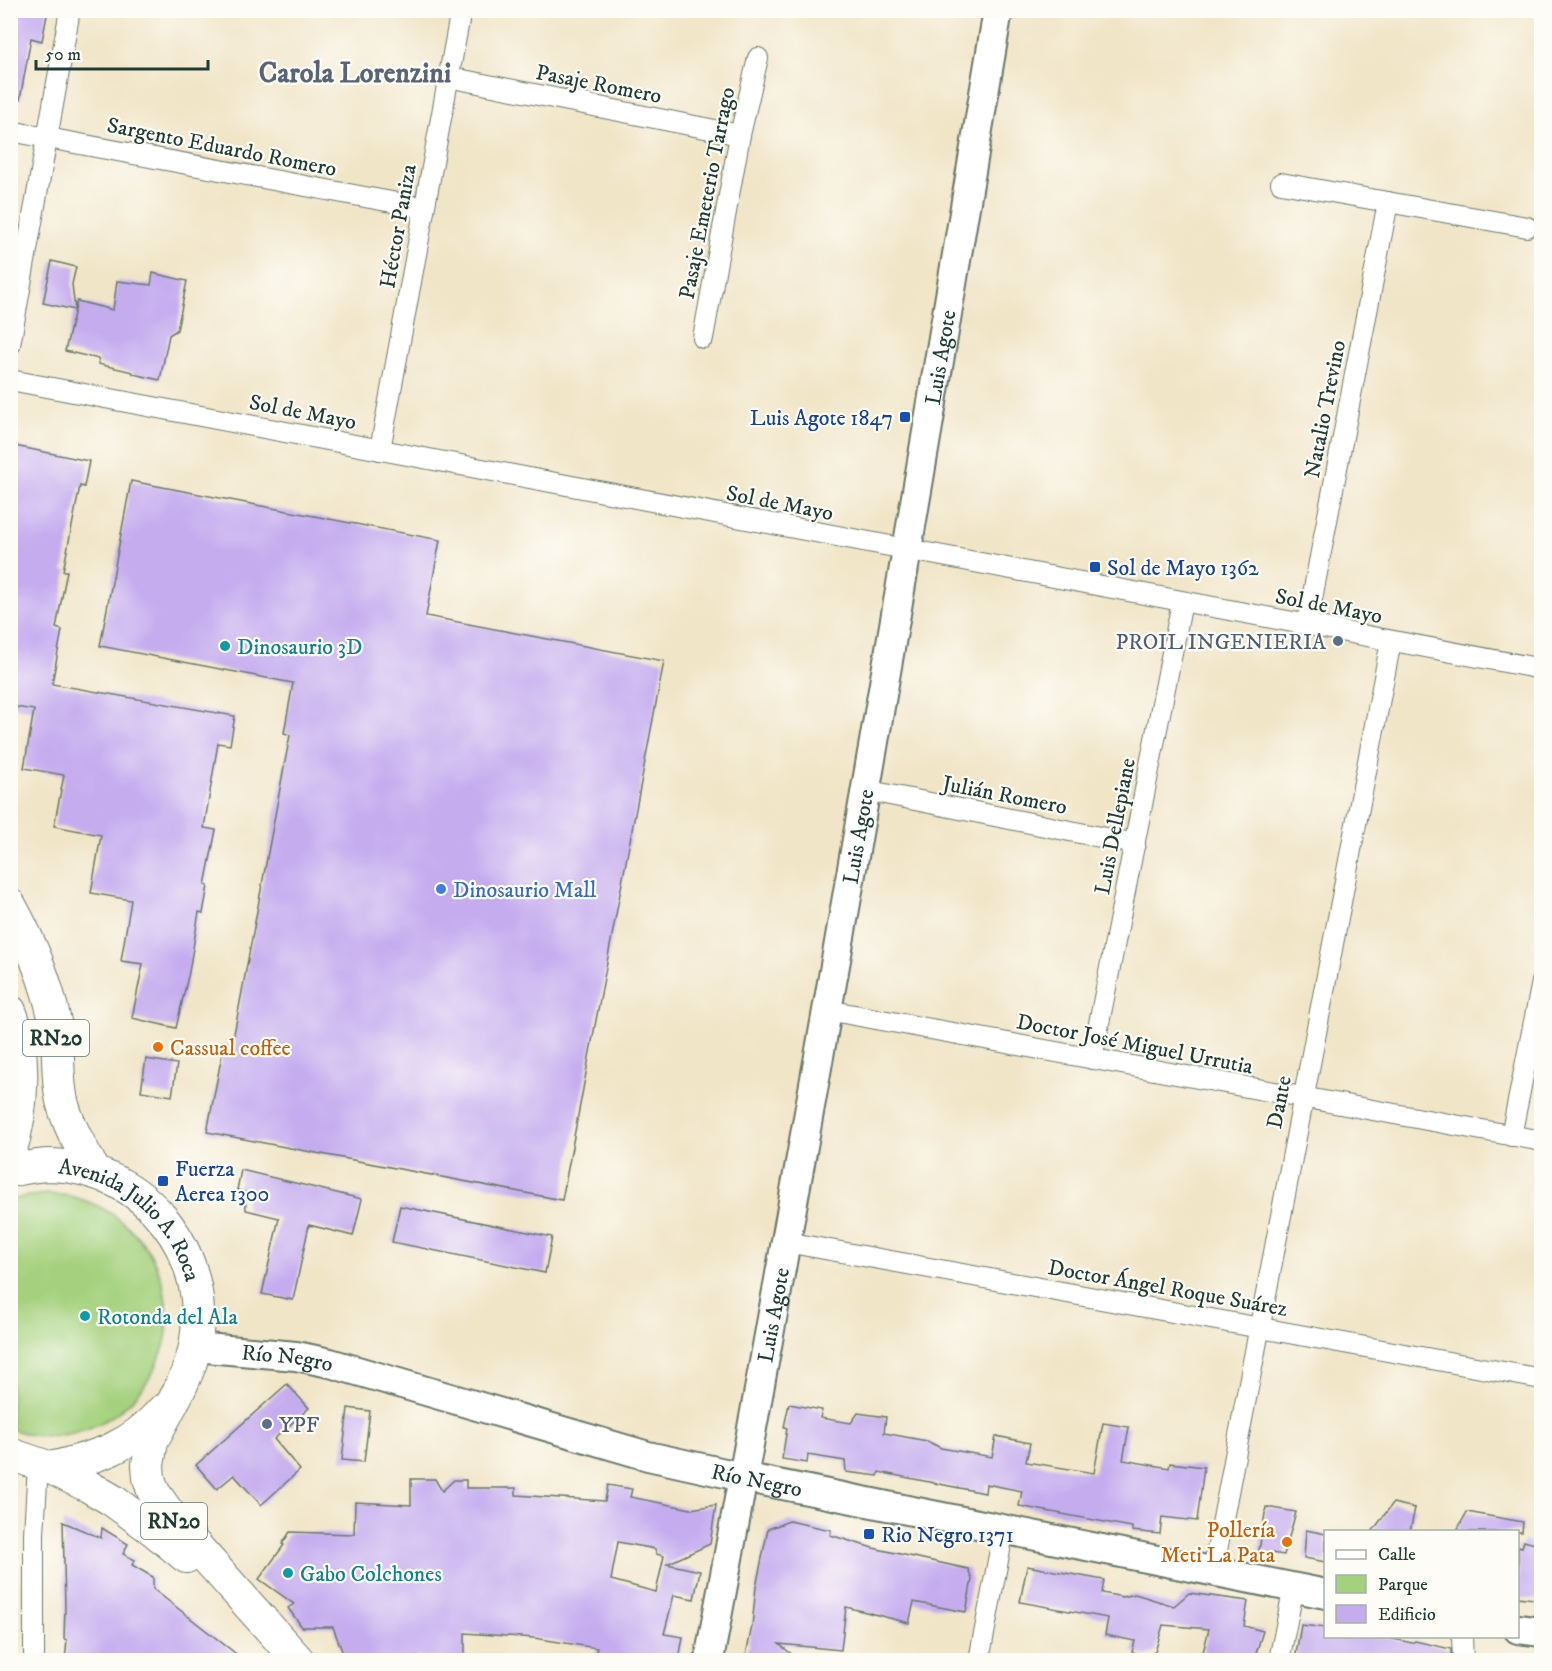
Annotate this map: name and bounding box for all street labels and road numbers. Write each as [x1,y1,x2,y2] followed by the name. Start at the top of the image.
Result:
[533,59,664,110] street label: Pasaje Romero
[674,85,741,302] street label: Pasaje Emeterio Tarrago
[105,112,339,183] street label: Sargento Eduardo Romero
[374,161,423,290] street label: Héctor Paniza
[920,308,962,407] street label: Luis Agote
[1299,338,1352,481] street label: Natalio Trevino
[247,389,359,436] street label: Sol de Mayo
[724,480,836,527] street label: Sol de Mayo
[1273,583,1385,630] street label: Sol de Mayo
[1089,756,1142,897] street label: Luis Dellepiane
[938,770,1069,821] street label: Julián Romero
[838,787,881,886] street label: Luis Agote
[1014,1008,1256,1081] street label: Doctor José Miguel Urrutia
[23,1020,89,1056] road number: RN20
[1261,1074,1298,1131] street label: Dante
[57,1153,206,1285] street label: Avenida Julio A. Roca
[1046,1253,1290,1323] street label: Doctor Ángel Roque Suárez
[752,1266,796,1365] street label: Luis Agote
[240,1339,335,1378] street label: Río Negro
[709,1458,805,1504] street label: Río Negro
[141,1503,207,1539] road number: RN20

